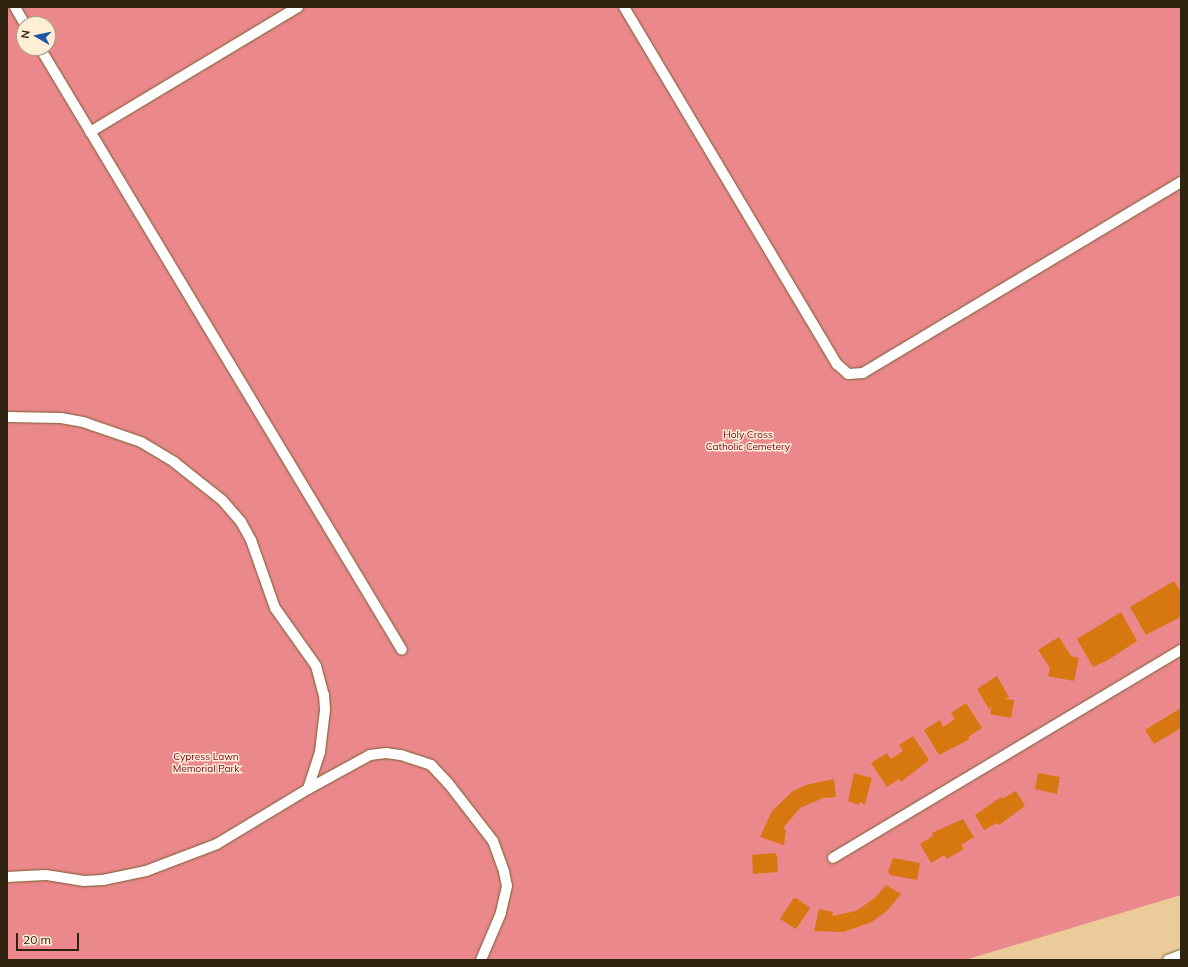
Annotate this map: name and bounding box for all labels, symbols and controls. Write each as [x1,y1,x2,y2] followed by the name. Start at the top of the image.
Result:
[16,16,56,56] north arrow
[18,29,33,39] text: N
[706,428,790,452] park label: Holy Cross Catholic Cemetery
[173,750,239,774] park label: Cypress Lawn Memorial Park
[18,925,81,951] scale bar
[23,932,51,947] text: 20 m

